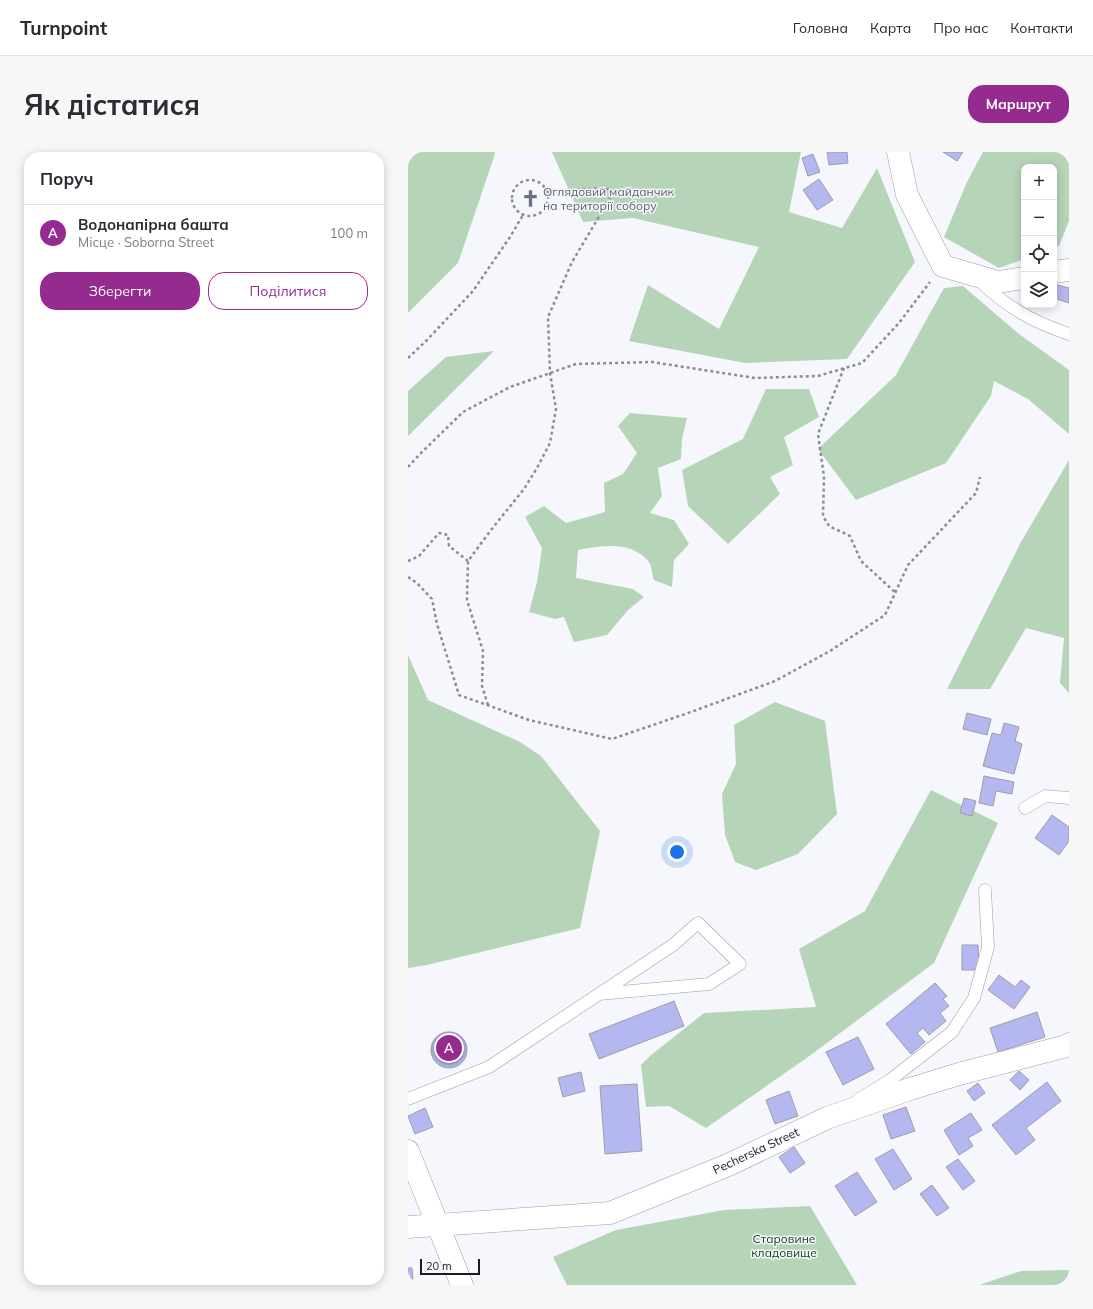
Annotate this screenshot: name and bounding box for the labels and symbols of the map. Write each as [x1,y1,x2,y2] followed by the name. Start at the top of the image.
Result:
[543,184,675,213] place label: Оглядовий майданчик на території собору
[520,189,540,209] church icon: Оглядовий майданчик на території собору
[667,842,687,862] your location
[436,1033,462,1063] pin: A
[710,1124,801,1177] street label: Pecherska Street
[751,1231,817,1260] park label: Старовине кладовище
[420,1257,480,1276] scale bar

